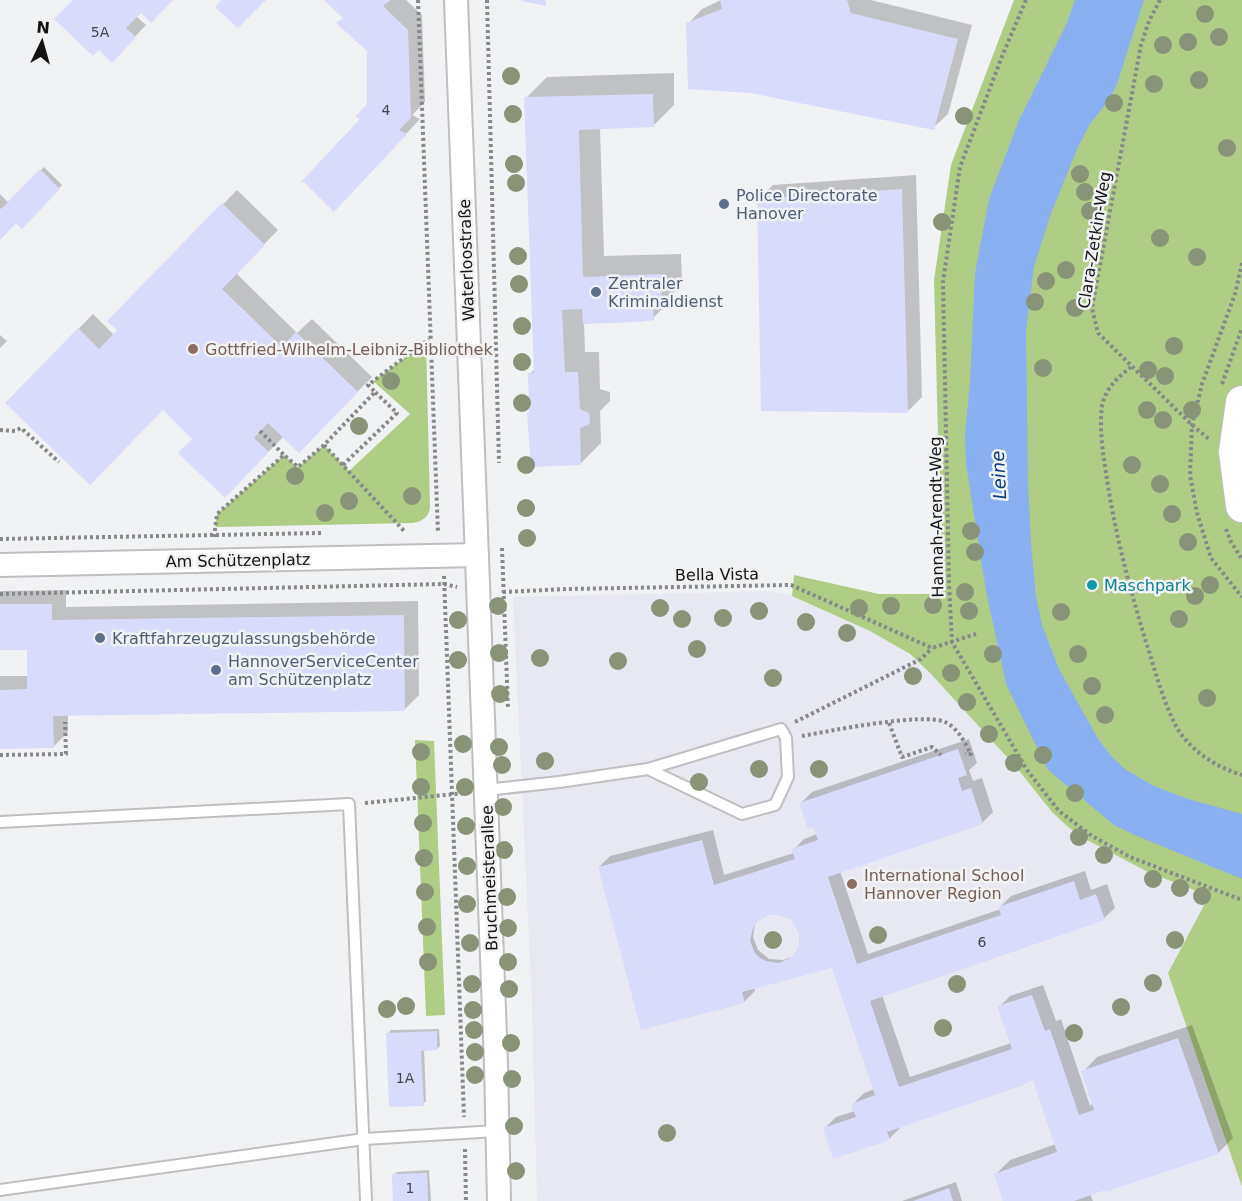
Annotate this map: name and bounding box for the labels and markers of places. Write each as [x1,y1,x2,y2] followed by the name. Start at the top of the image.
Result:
[736,186,878,223] place label: Police Directorate Hanover
[717,197,731,211] marker: Police Directorate Hanover
[608,274,723,311] place label: Zentraler Kriminaldienst
[589,285,603,299] marker: Zentraler Kriminaldienst
[205,340,493,359] place label: Gottfried-Wilhelm-Leibniz-Bibliothek
[186,342,200,356] marker: Gottfried-Wilhelm-Leibniz-Bibliothek
[1104,576,1191,595] place label: Maschpark
[1085,578,1099,592] marker: Maschpark
[112,629,376,648] place label: Kraftfahrzeugzulassungsbehörde
[93,631,107,645] marker: Kraftfahrzeugzulassungsbehörde
[228,652,419,689] place label: HannoverServiceCenter am Schützenplatz
[209,663,223,677] marker: HannoverServiceCenter am Schützenplatz
[864,866,1024,903] place label: International School Hannover Region
[845,877,859,891] marker: International School Hannover Region

